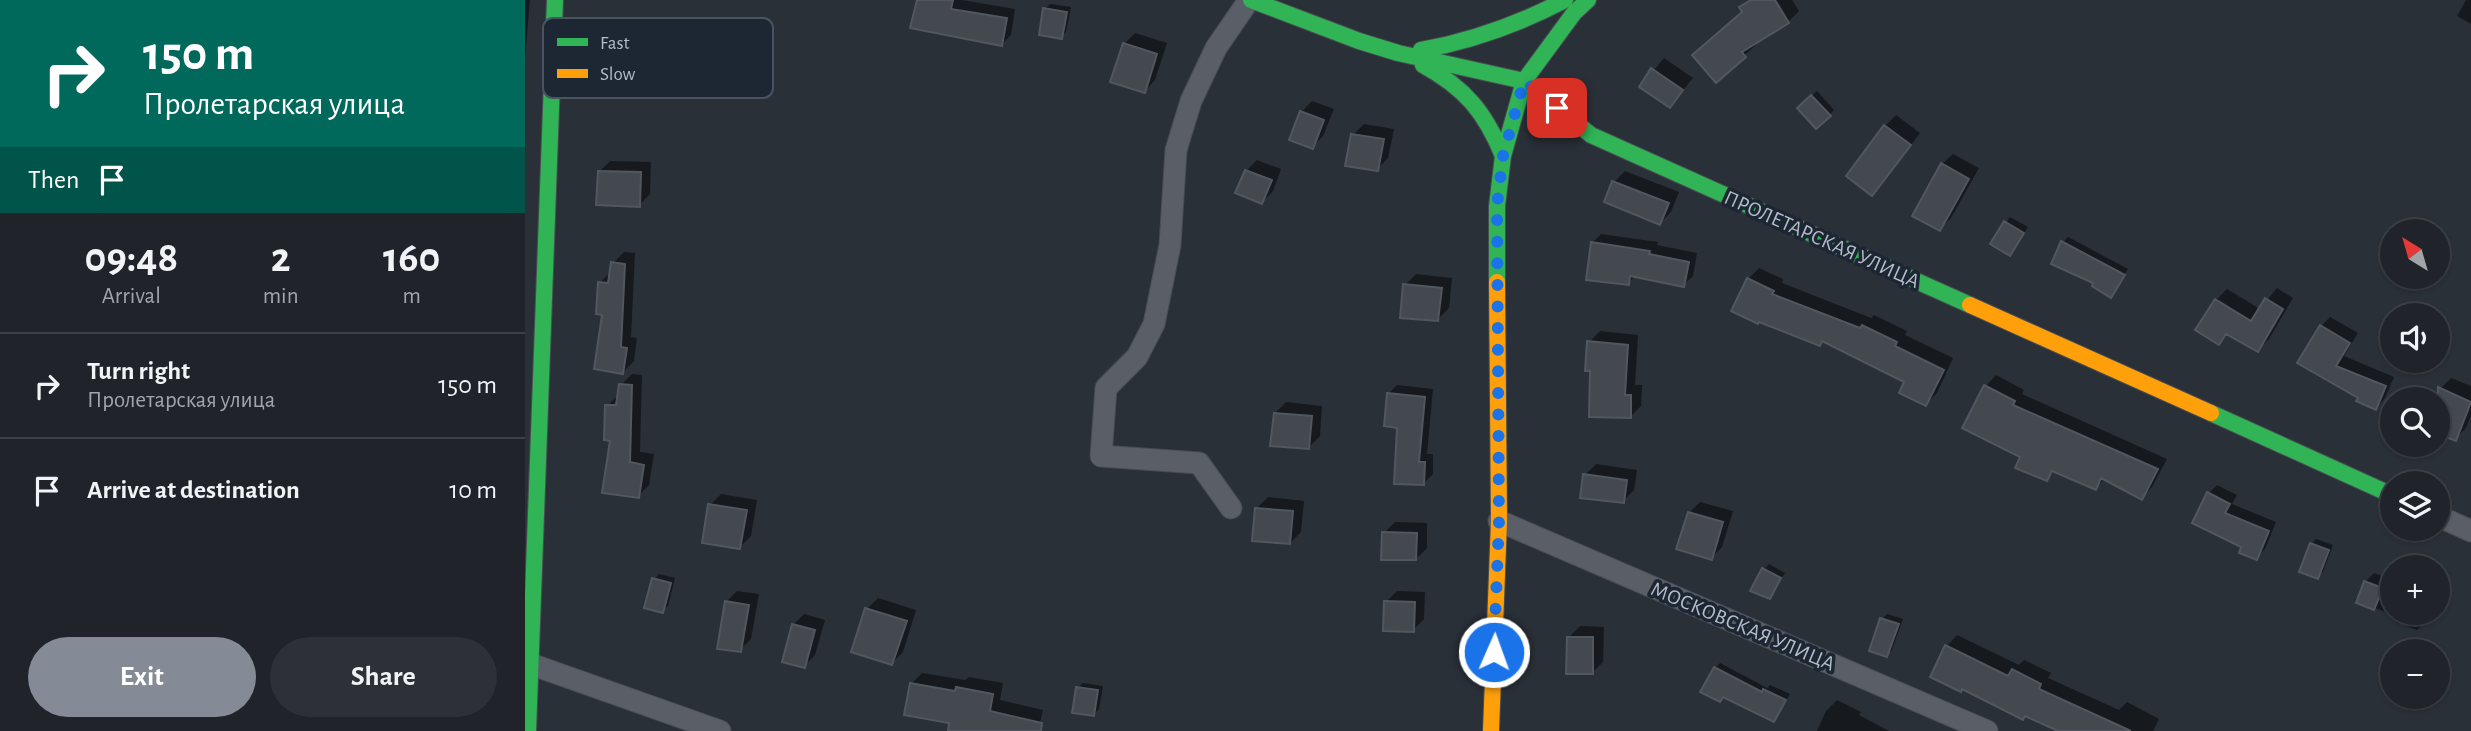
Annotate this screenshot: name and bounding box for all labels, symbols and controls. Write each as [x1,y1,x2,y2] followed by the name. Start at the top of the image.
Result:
[543,18,773,98] legend
[28,28,119,119] icon: right
[143,30,254,79] text: 150 m
[600,34,630,53] text: Fast
[600,65,636,84] text: Slow
[1527,78,1587,138] pin
[143,88,405,120] text: Пролетарская улица
[1538,89,1576,127] icon: arrive
[93,161,131,199] icon: arrive
[28,167,79,193] text: Then
[1721,187,1923,292] street label: ПРОЛЕТАРСКАЯ УЛИЦА
[2380,219,2450,289] north arrow
[2380,219,2450,709] map controls
[85,237,178,279] text: 09:48
[271,237,291,279] text: 2
[383,237,440,279] text: 160
[102,285,161,308] text: Arrival
[263,285,299,308] text: min
[403,285,421,308] text: m
[2380,303,2450,373] button: sound
[87,358,190,384] text: Turn right
[28,367,66,405] icon: right
[438,372,497,398] text: 150 m
[2380,387,2450,457] button: search
[87,389,275,412] text: Пролетарская улица
[2380,471,2450,541] button: layers
[28,472,66,510] icon: arrive
[87,477,300,503] text: Arrive at destination
[449,477,497,503] text: 10 m
[2380,555,2450,625] button: +
[1648,578,1838,675] street label: МОСКОВСКАЯ УЛИЦА
[1457,615,1531,689] position arrow
[28,637,256,717] button: Exit
[270,637,497,717] button: Share
[2380,639,2450,709] button: −

